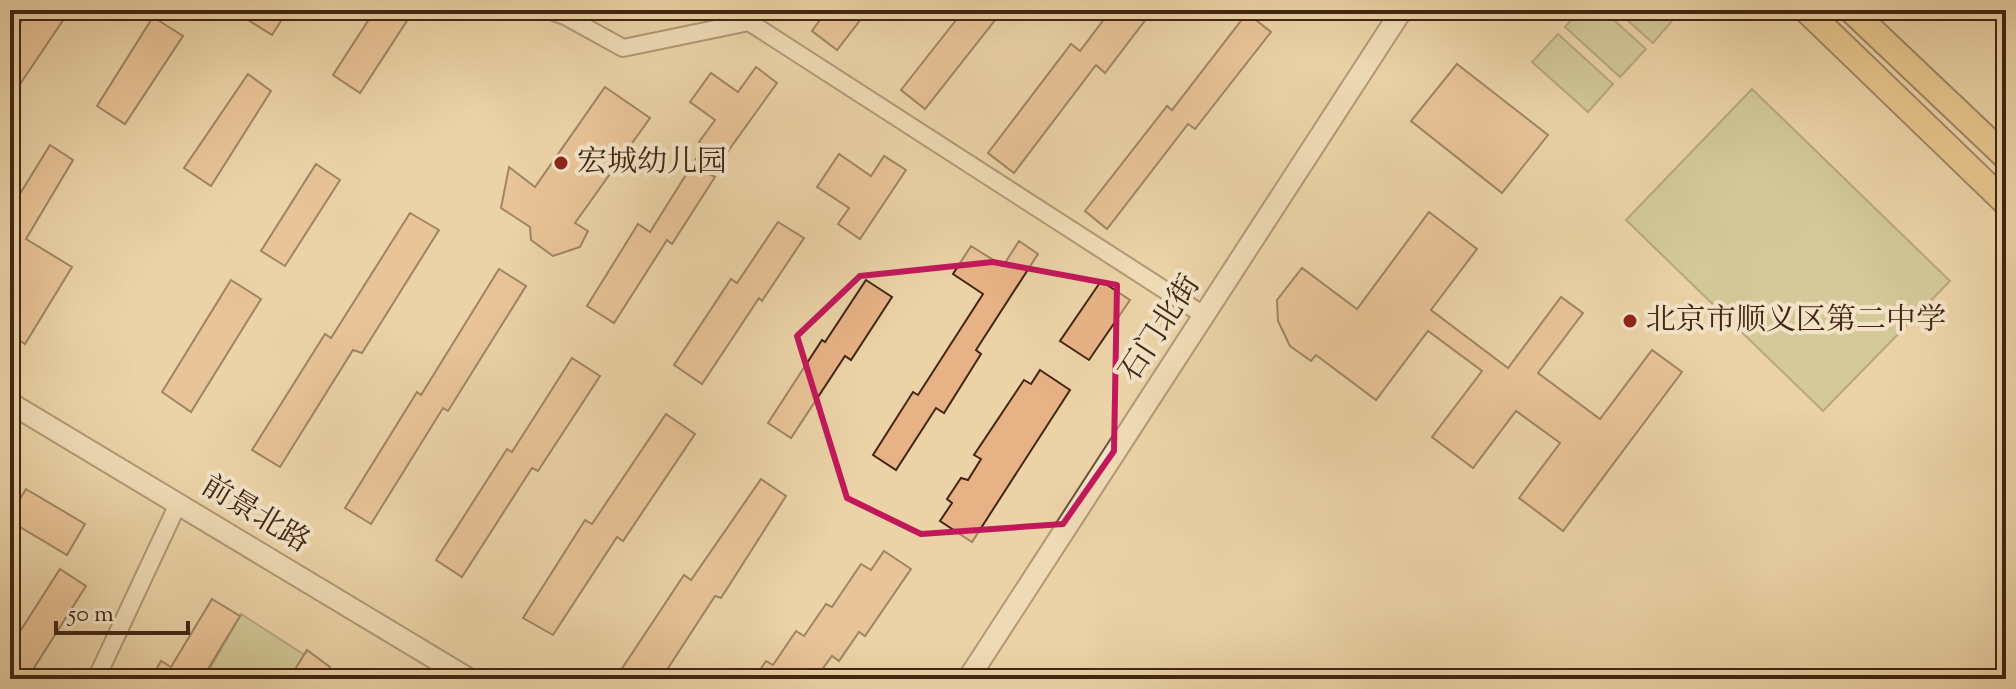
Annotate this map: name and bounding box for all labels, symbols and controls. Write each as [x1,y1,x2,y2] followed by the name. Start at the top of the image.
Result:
[577,142,727,185] place label: 宏城幼儿园
[552,154,570,172] marker: 宏城幼儿园
[1110,267,1212,391] street label: 石门北街
[1646,300,1946,343] place label: 北京市顺义区第二中学
[1621,312,1639,330] marker: 北京市顺义区第二中学
[192,466,318,564] street label: 前景北路
[56,585,188,635] scale bar
[66,598,114,632] text: 50 m

